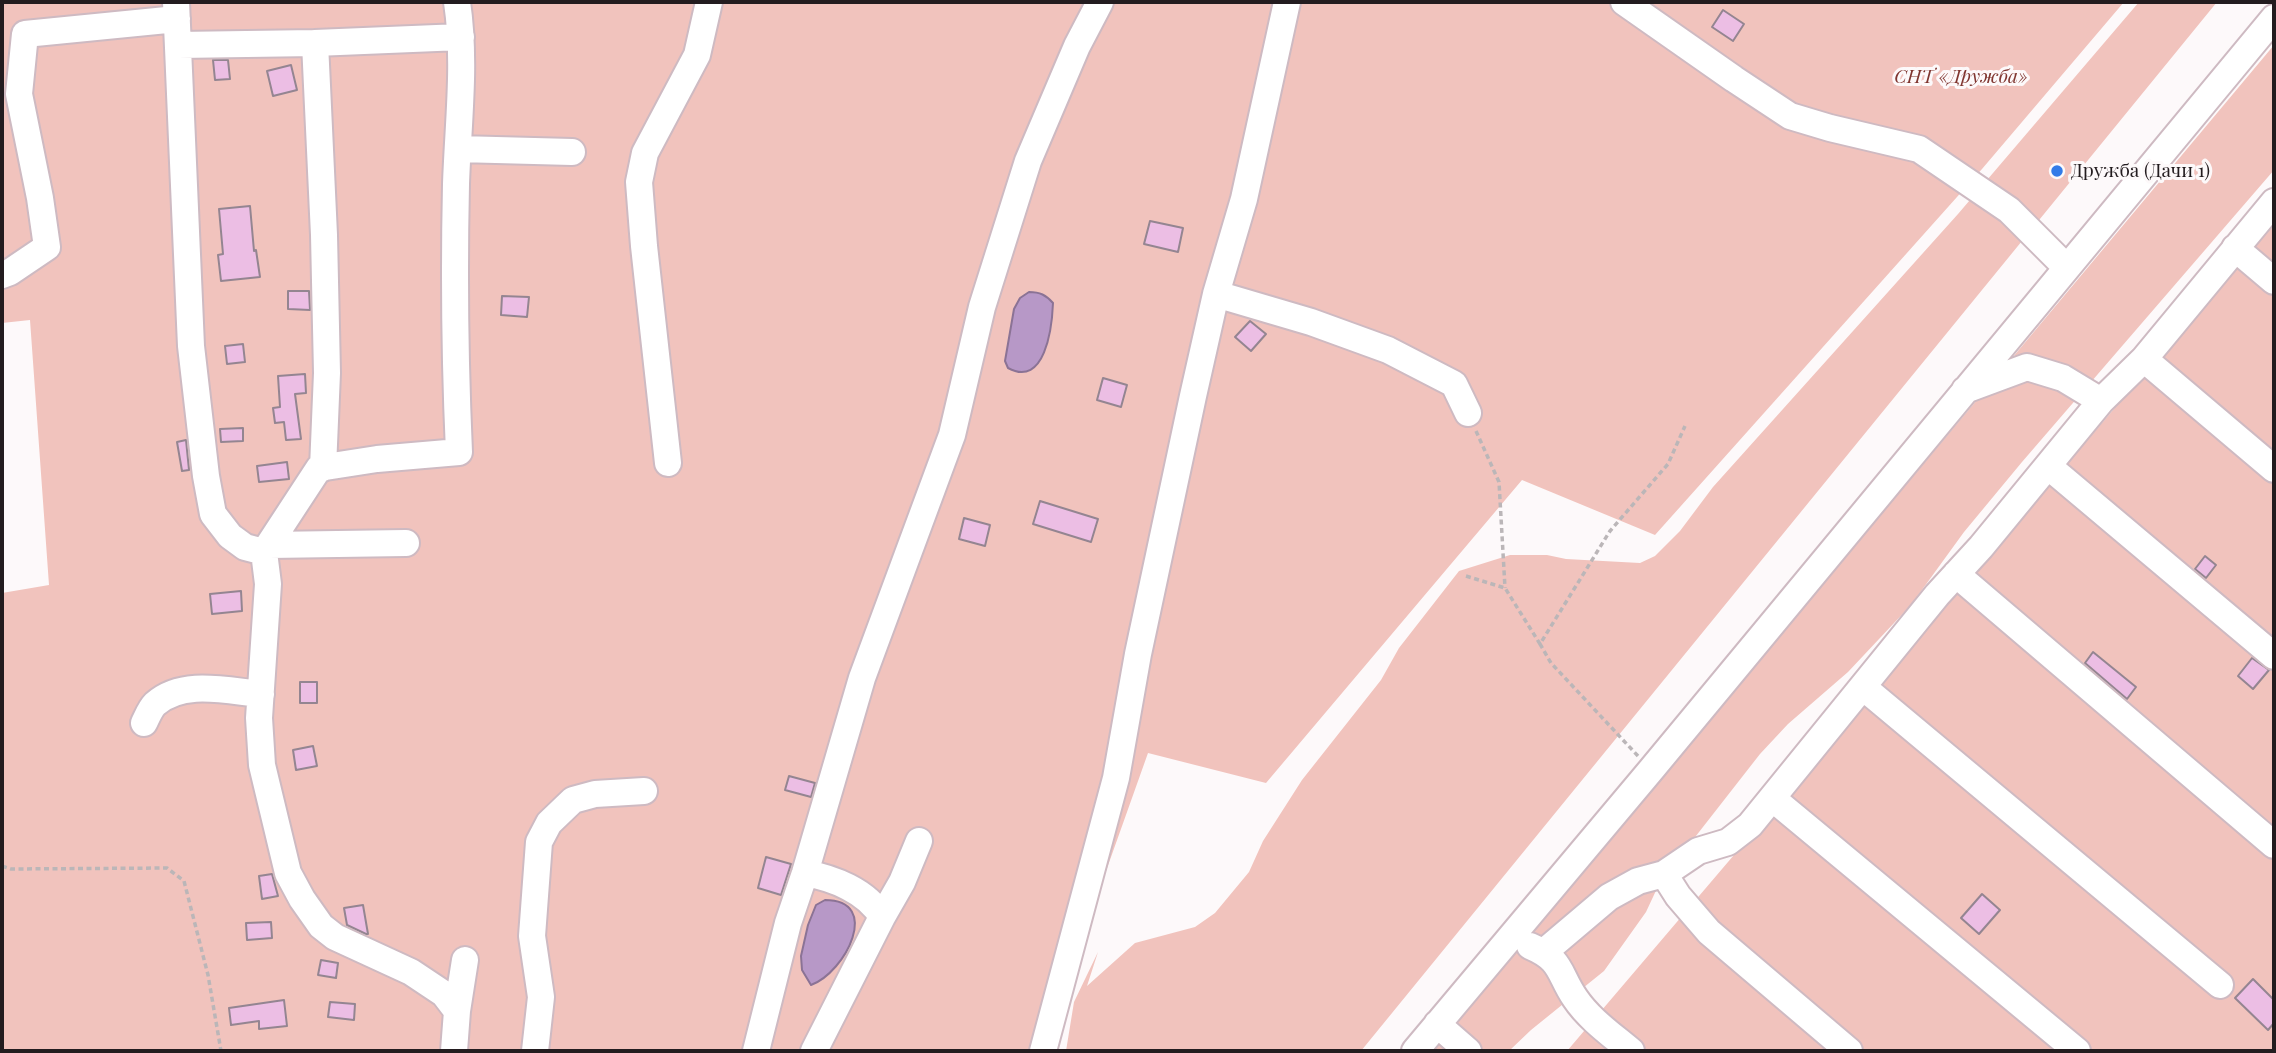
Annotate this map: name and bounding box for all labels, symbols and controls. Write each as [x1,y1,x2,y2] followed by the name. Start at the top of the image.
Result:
[1894,66,2028,88] park label: СНТ «Дружба»
[2071,160,2210,182] place label: Дружба (Дачи 1)
[2049,163,2065,179] marker: Дружба (Дачи 1)

